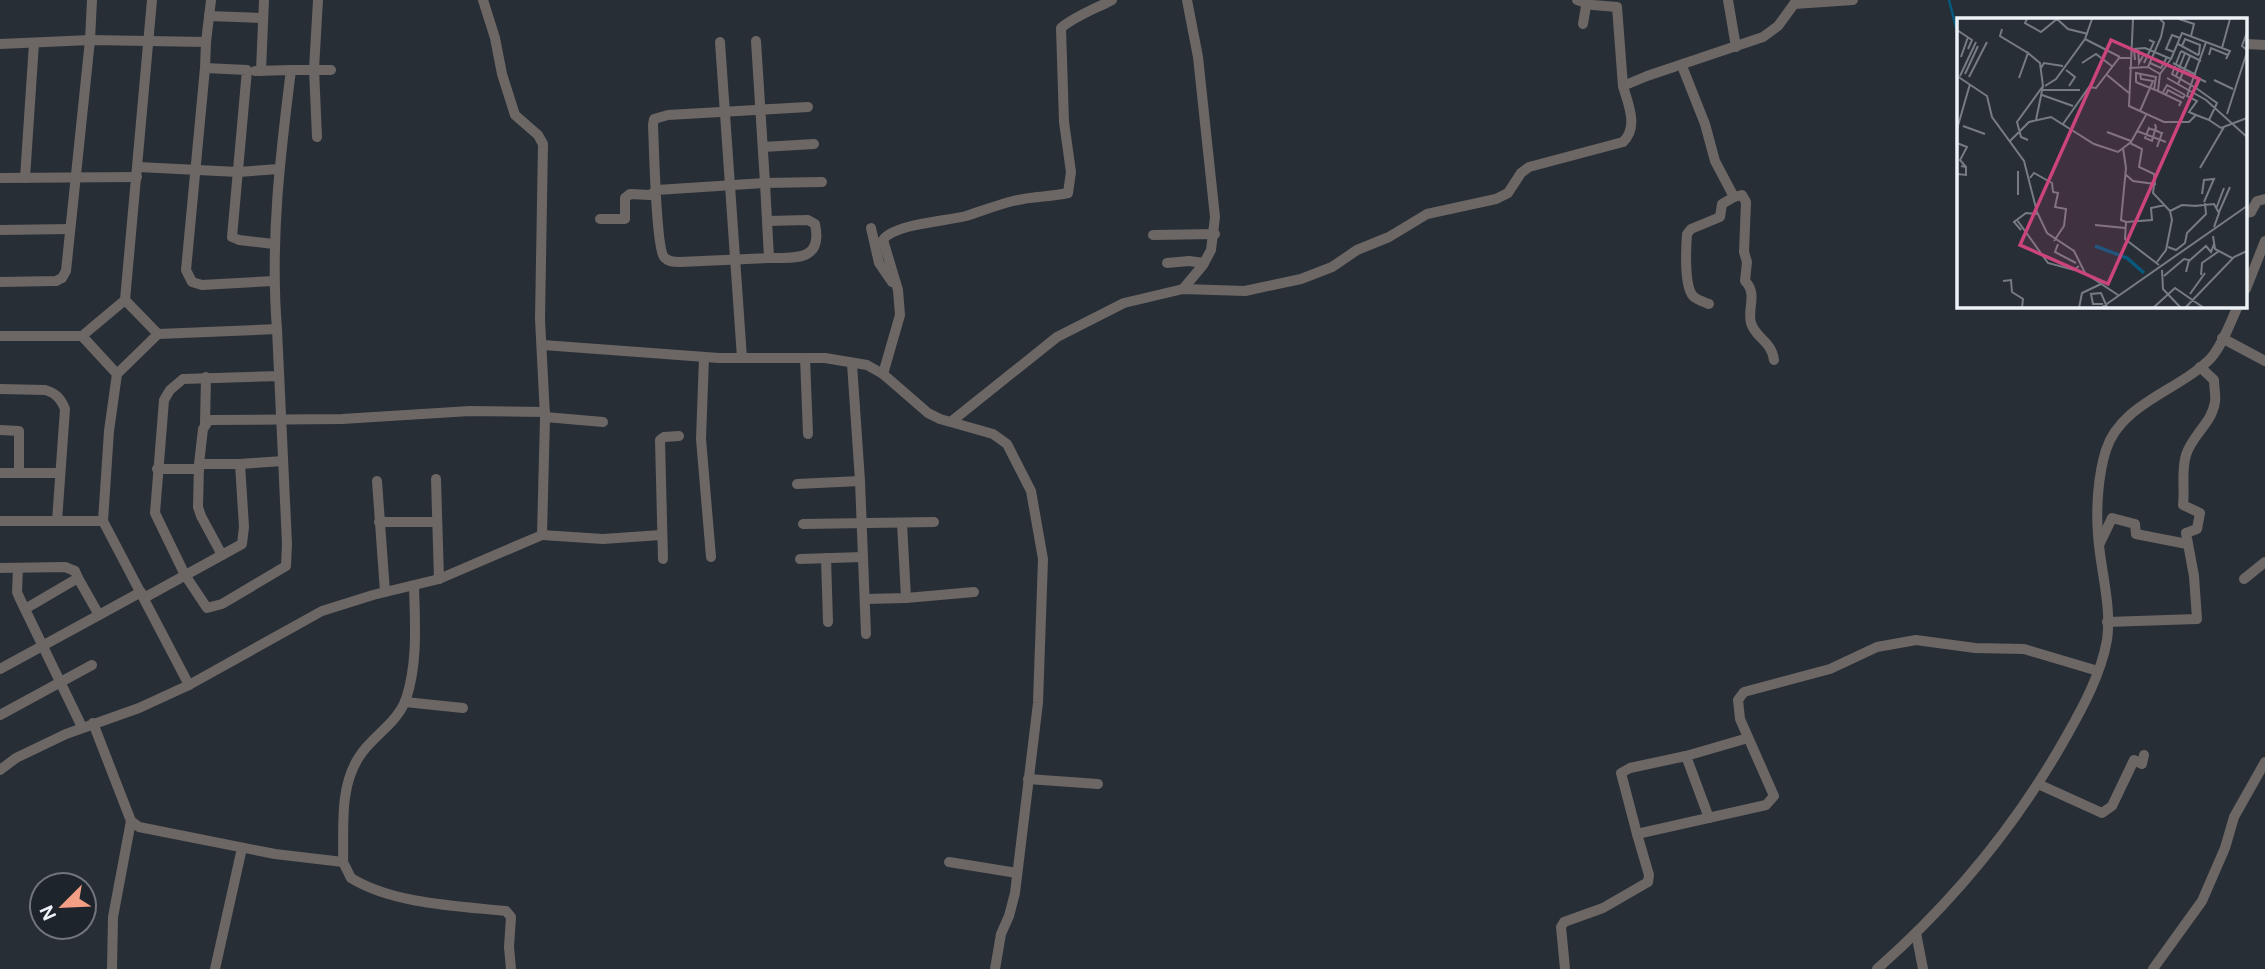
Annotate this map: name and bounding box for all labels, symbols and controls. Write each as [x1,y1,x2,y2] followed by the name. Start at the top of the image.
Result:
[1957,18,2248,308] inset map
[28,871,98,941] north arrow
[34,901,62,924] text: N

